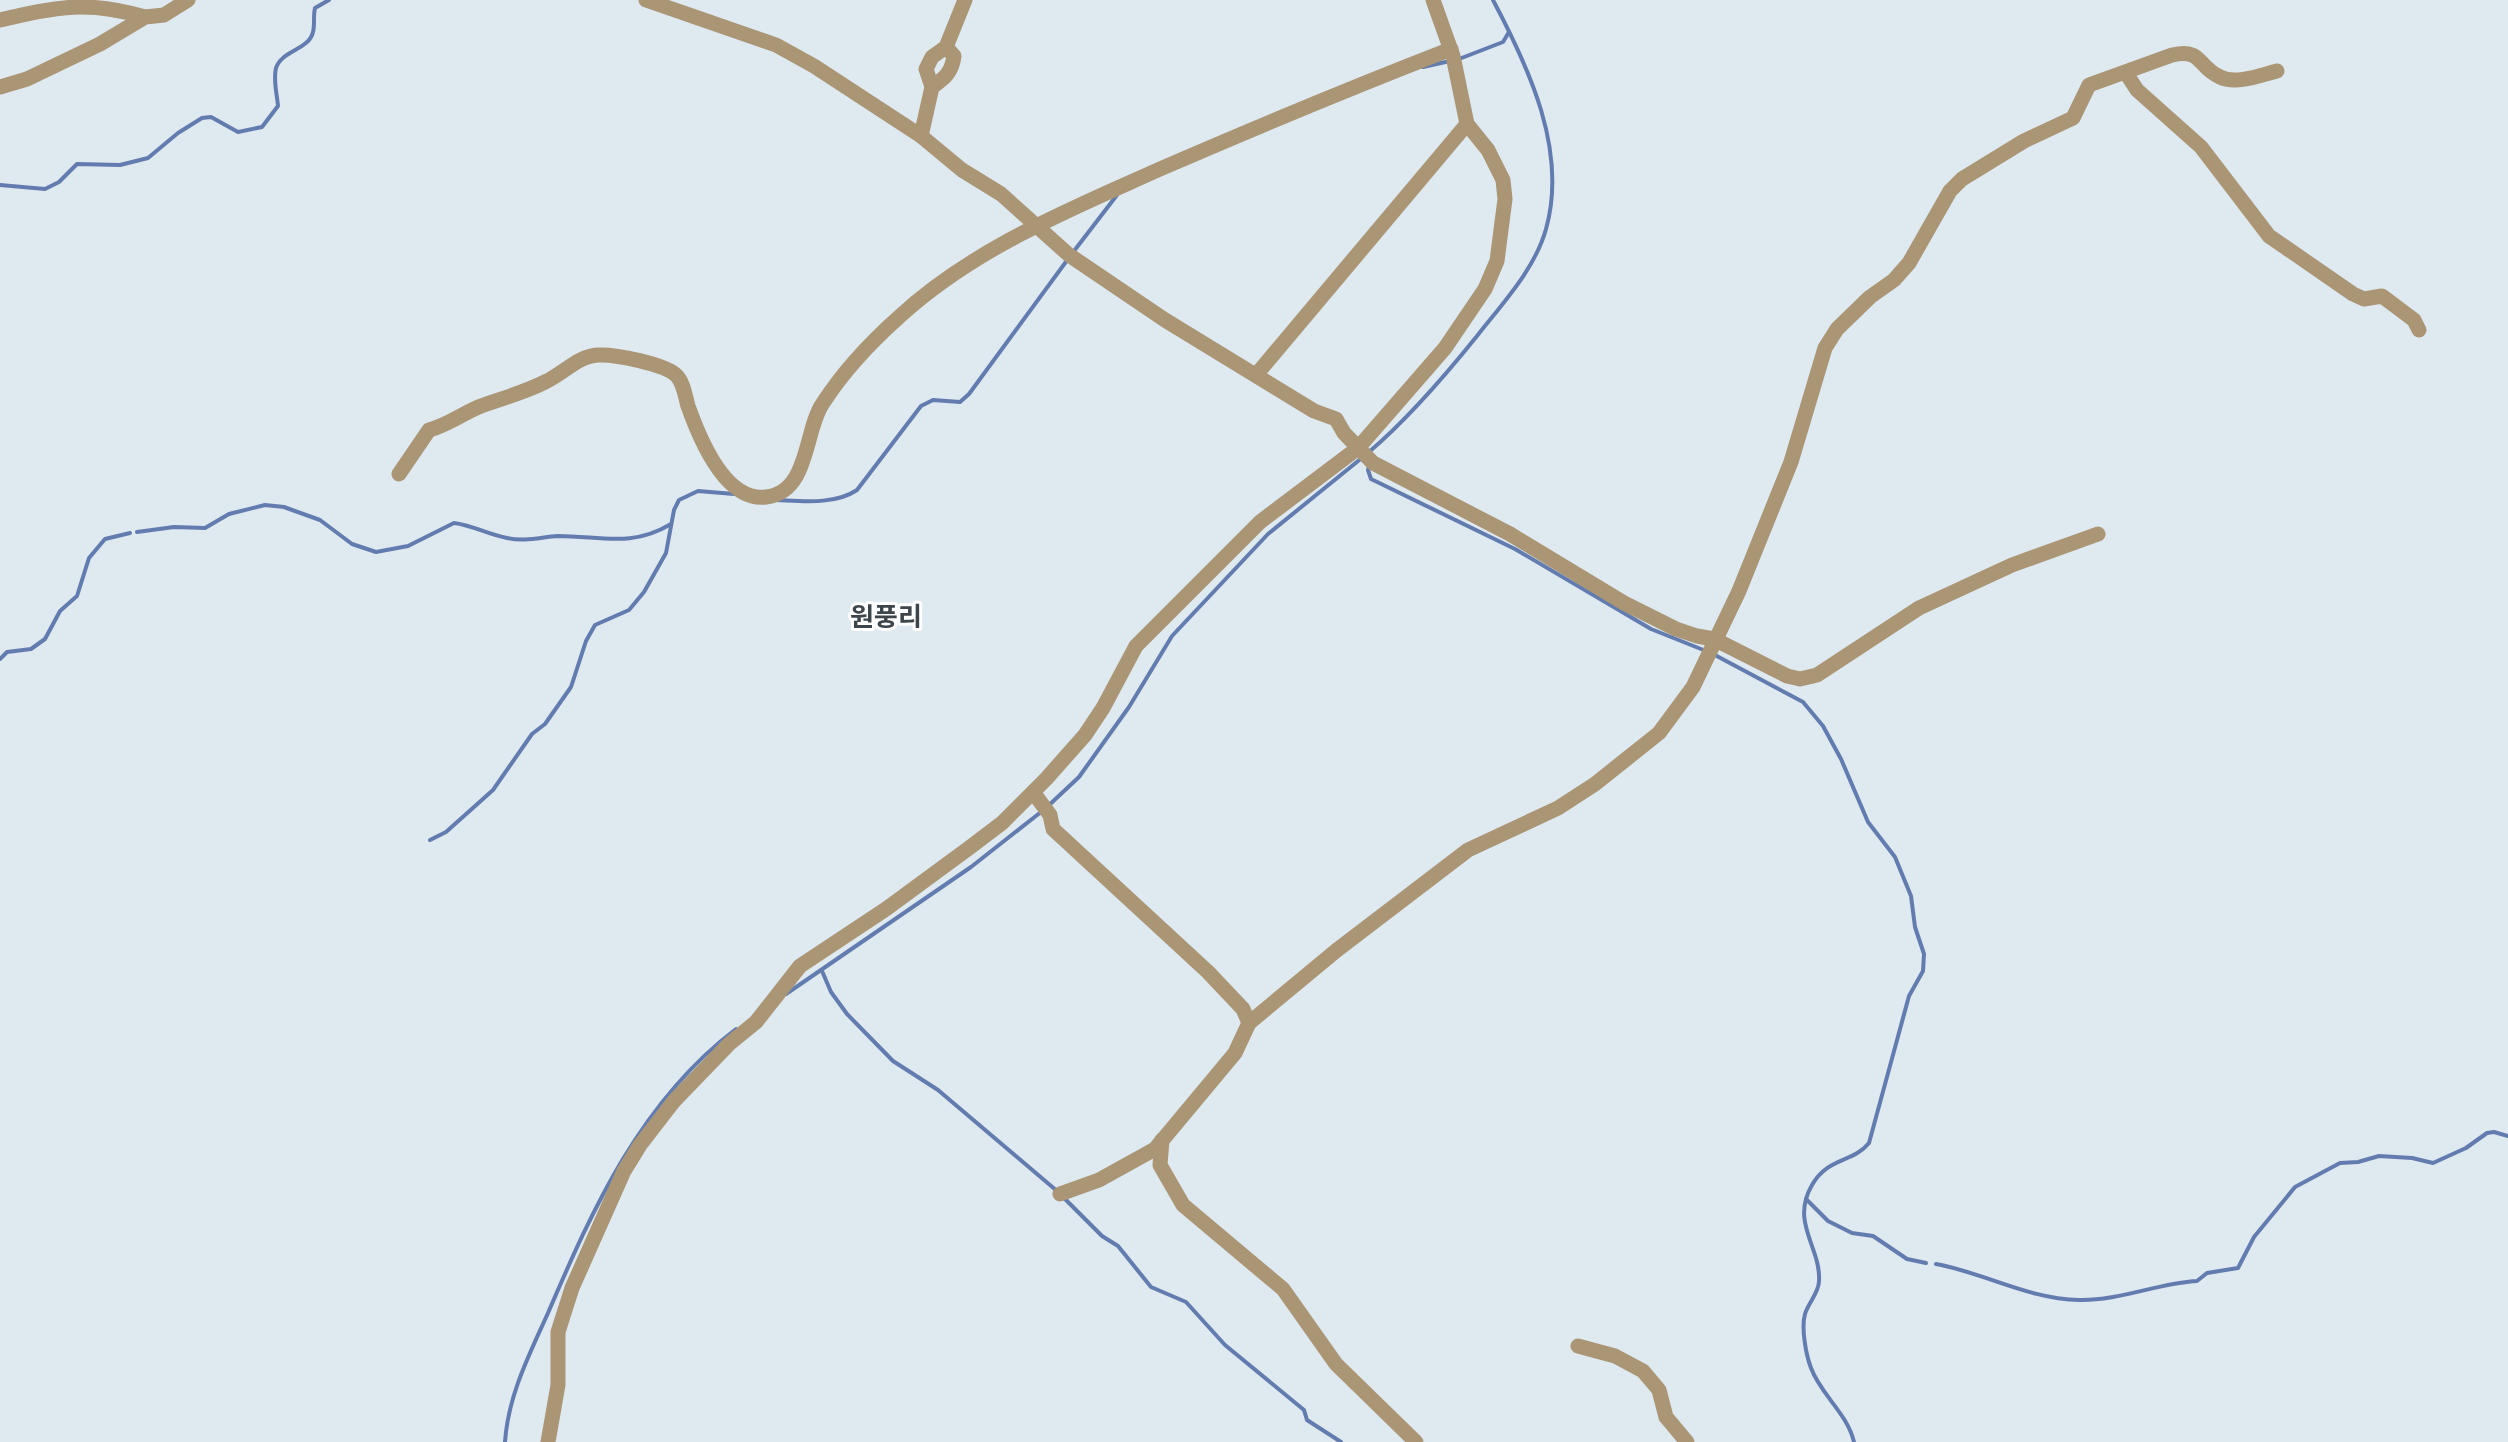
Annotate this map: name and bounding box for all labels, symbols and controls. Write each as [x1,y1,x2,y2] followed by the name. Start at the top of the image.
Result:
[850,597,922,636] district label: 원풍리

